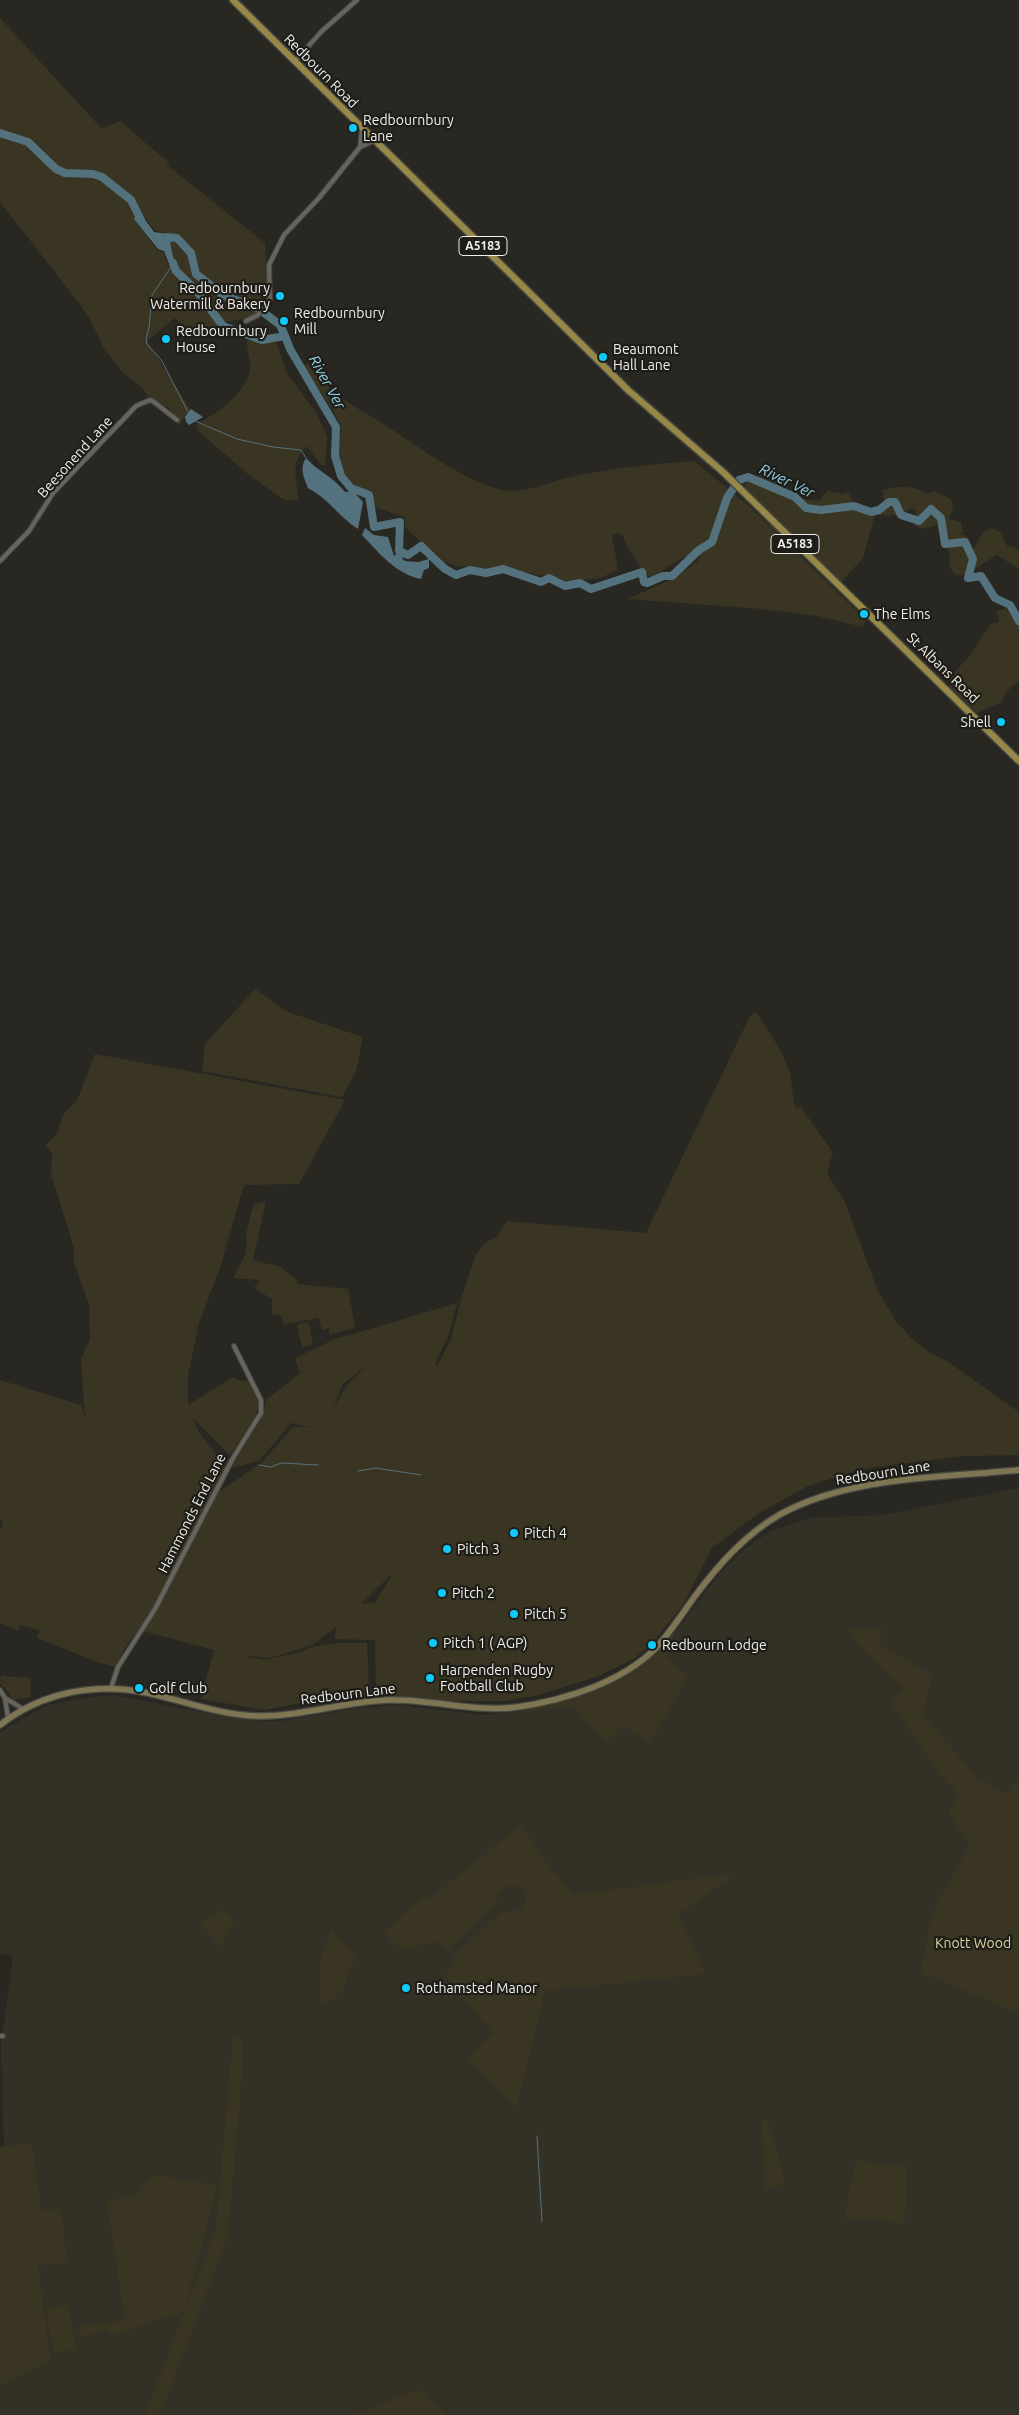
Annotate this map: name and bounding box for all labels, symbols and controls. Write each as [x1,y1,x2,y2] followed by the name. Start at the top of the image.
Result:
[280,30,362,112] street label: Redbourn Road
[363,112,454,144] place label: Redbournbury Lane
[347,122,359,134] marker: Redbournbury Lane
[459,237,507,256] road number: A5183
[150,280,270,312] place label: Redbournbury Watermill & Bakery
[274,290,286,302] marker: Redbournbury Watermill & Bakery
[294,305,385,338] place label: Redbournbury Mill
[278,315,290,327] marker: Redbournbury Mill
[176,323,267,356] place label: Redbournbury House
[160,333,172,345] marker: Redbournbury House
[613,341,679,374] place label: Beaumont Hall Lane
[597,351,609,363] marker: Beaumont Hall Lane
[305,352,349,412] water label: River Ver
[34,413,116,501] street label: Beesonend Lane
[757,460,817,502] water label: River Ver
[771,534,819,554] road number: A5183
[874,606,930,622] place label: The Elms
[858,608,870,620] marker: The Elms
[903,629,983,707] street label: St Albans Road
[961,714,991,730] place label: Shell
[995,716,1007,728] marker: Shell
[155,1450,229,1576] street label: Hammonds End Lane
[834,1457,932,1489] street label: Redbourn Lane
[524,1525,567,1541] place label: Pitch 4
[508,1527,520,1539] marker: Pitch 4
[457,1541,500,1557] place label: Pitch 3
[441,1543,453,1555] marker: Pitch 3
[452,1585,495,1601] place label: Pitch 2
[436,1587,448,1599] marker: Pitch 2
[524,1606,567,1622] place label: Pitch 5
[508,1608,520,1620] marker: Pitch 5
[443,1635,528,1651] place label: Pitch 1 ( AGP)
[427,1637,439,1649] marker: Pitch 1 ( AGP)
[662,1637,767,1653] place label: Redbourn Lodge
[646,1639,658,1651] marker: Redbourn Lodge
[440,1662,553,1694] place label: Harpenden Rugby Football Club
[424,1672,436,1684] marker: Harpenden Rugby Football Club
[149,1680,207,1696] place label: Golf Club
[300,1680,396,1708] street label: Redbourn Lane
[133,1682,145,1694] marker: Golf Club
[935,1935,1011,1951] park label: Knott Wood
[416,1980,537,1996] place label: Rothamsted Manor
[400,1982,412,1994] marker: Rothamsted Manor

